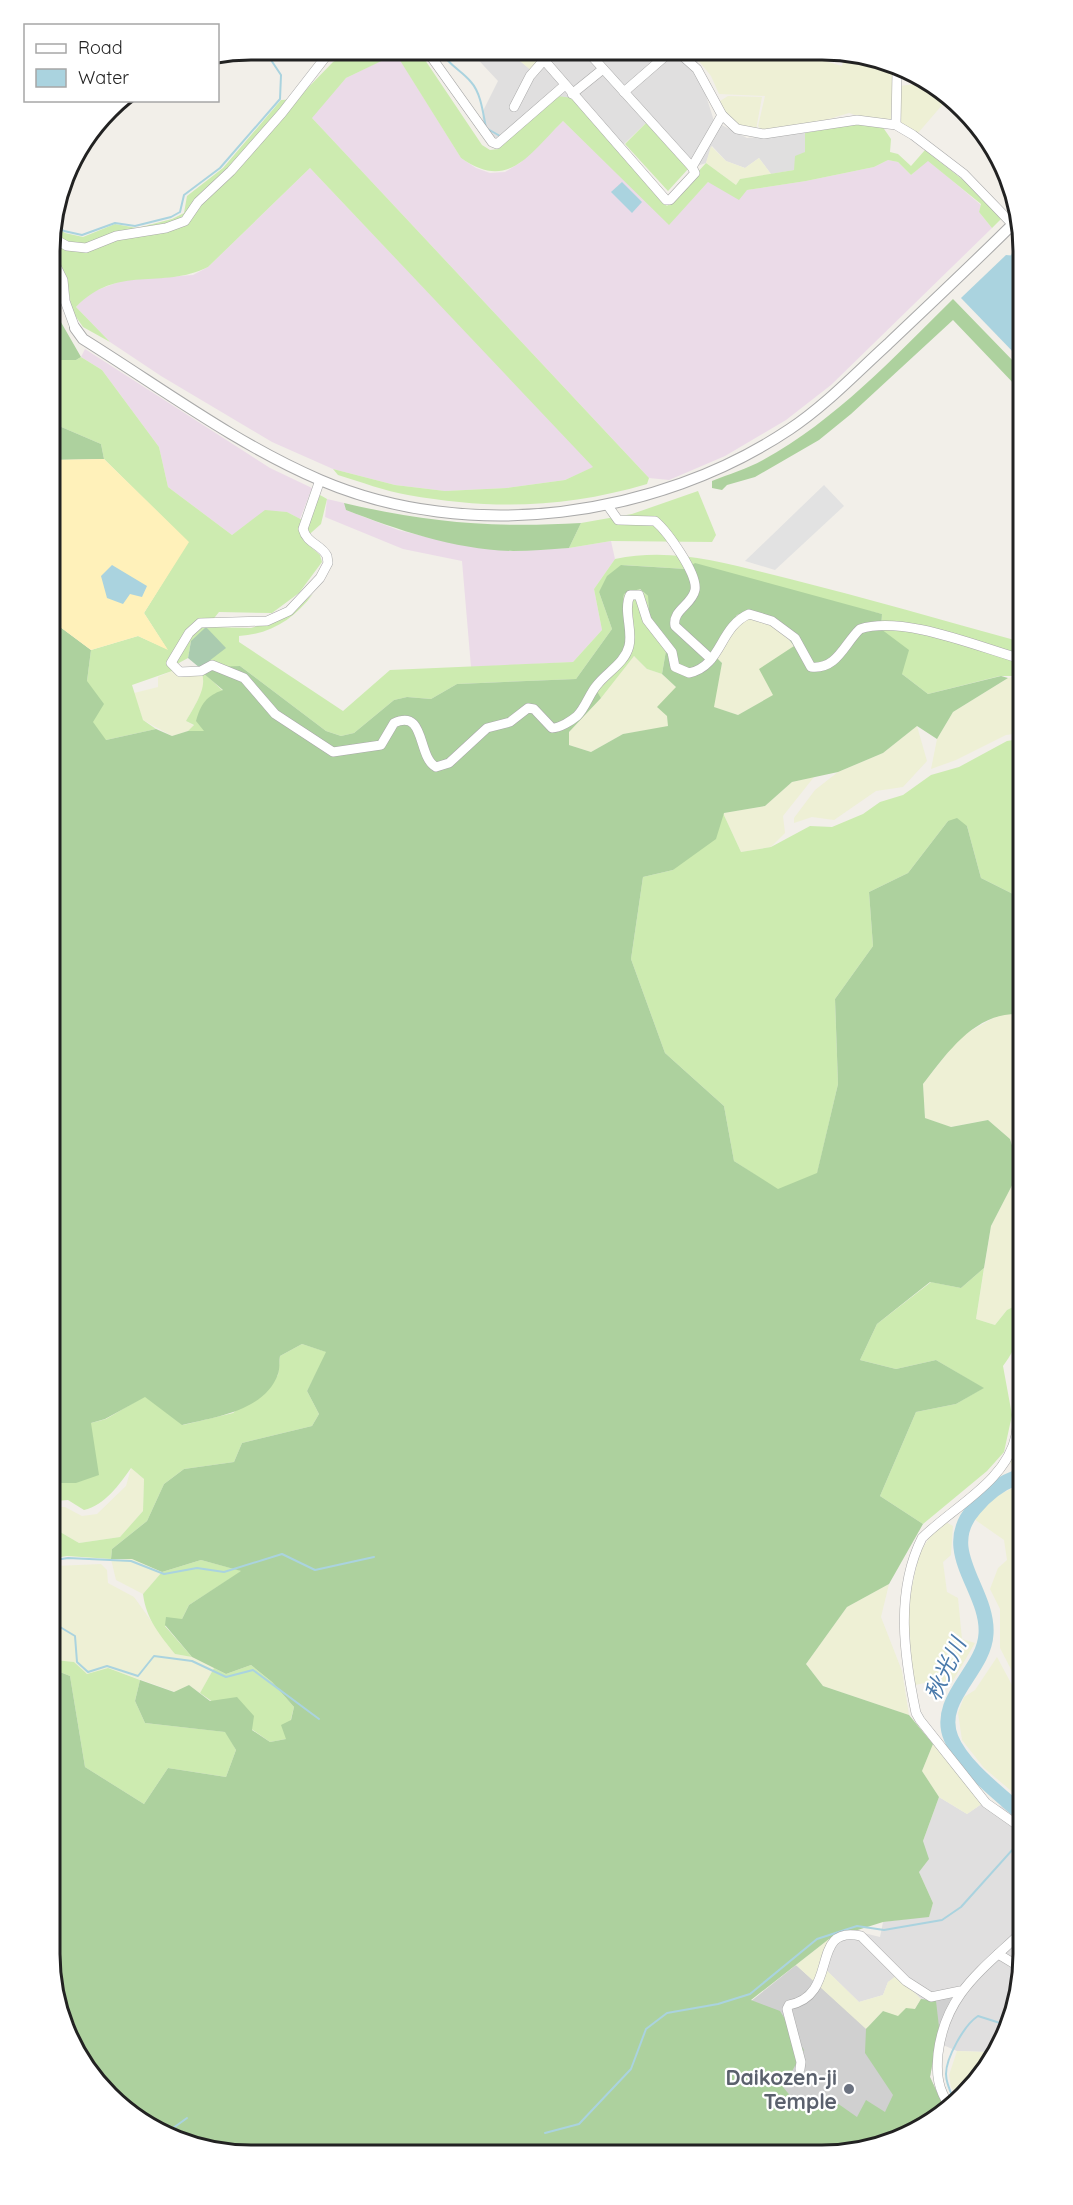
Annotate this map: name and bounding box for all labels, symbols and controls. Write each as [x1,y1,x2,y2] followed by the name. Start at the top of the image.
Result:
[24,24,219,102] legend
[78,36,123,59] text: Road
[78,66,129,89] text: Water
[918,1631,972,1705] water label: 秋光川
[726,2064,837,2114] place label: Daikozen-ji Temple
[842,2082,856,2096] marker: Daikozen-ji Temple

